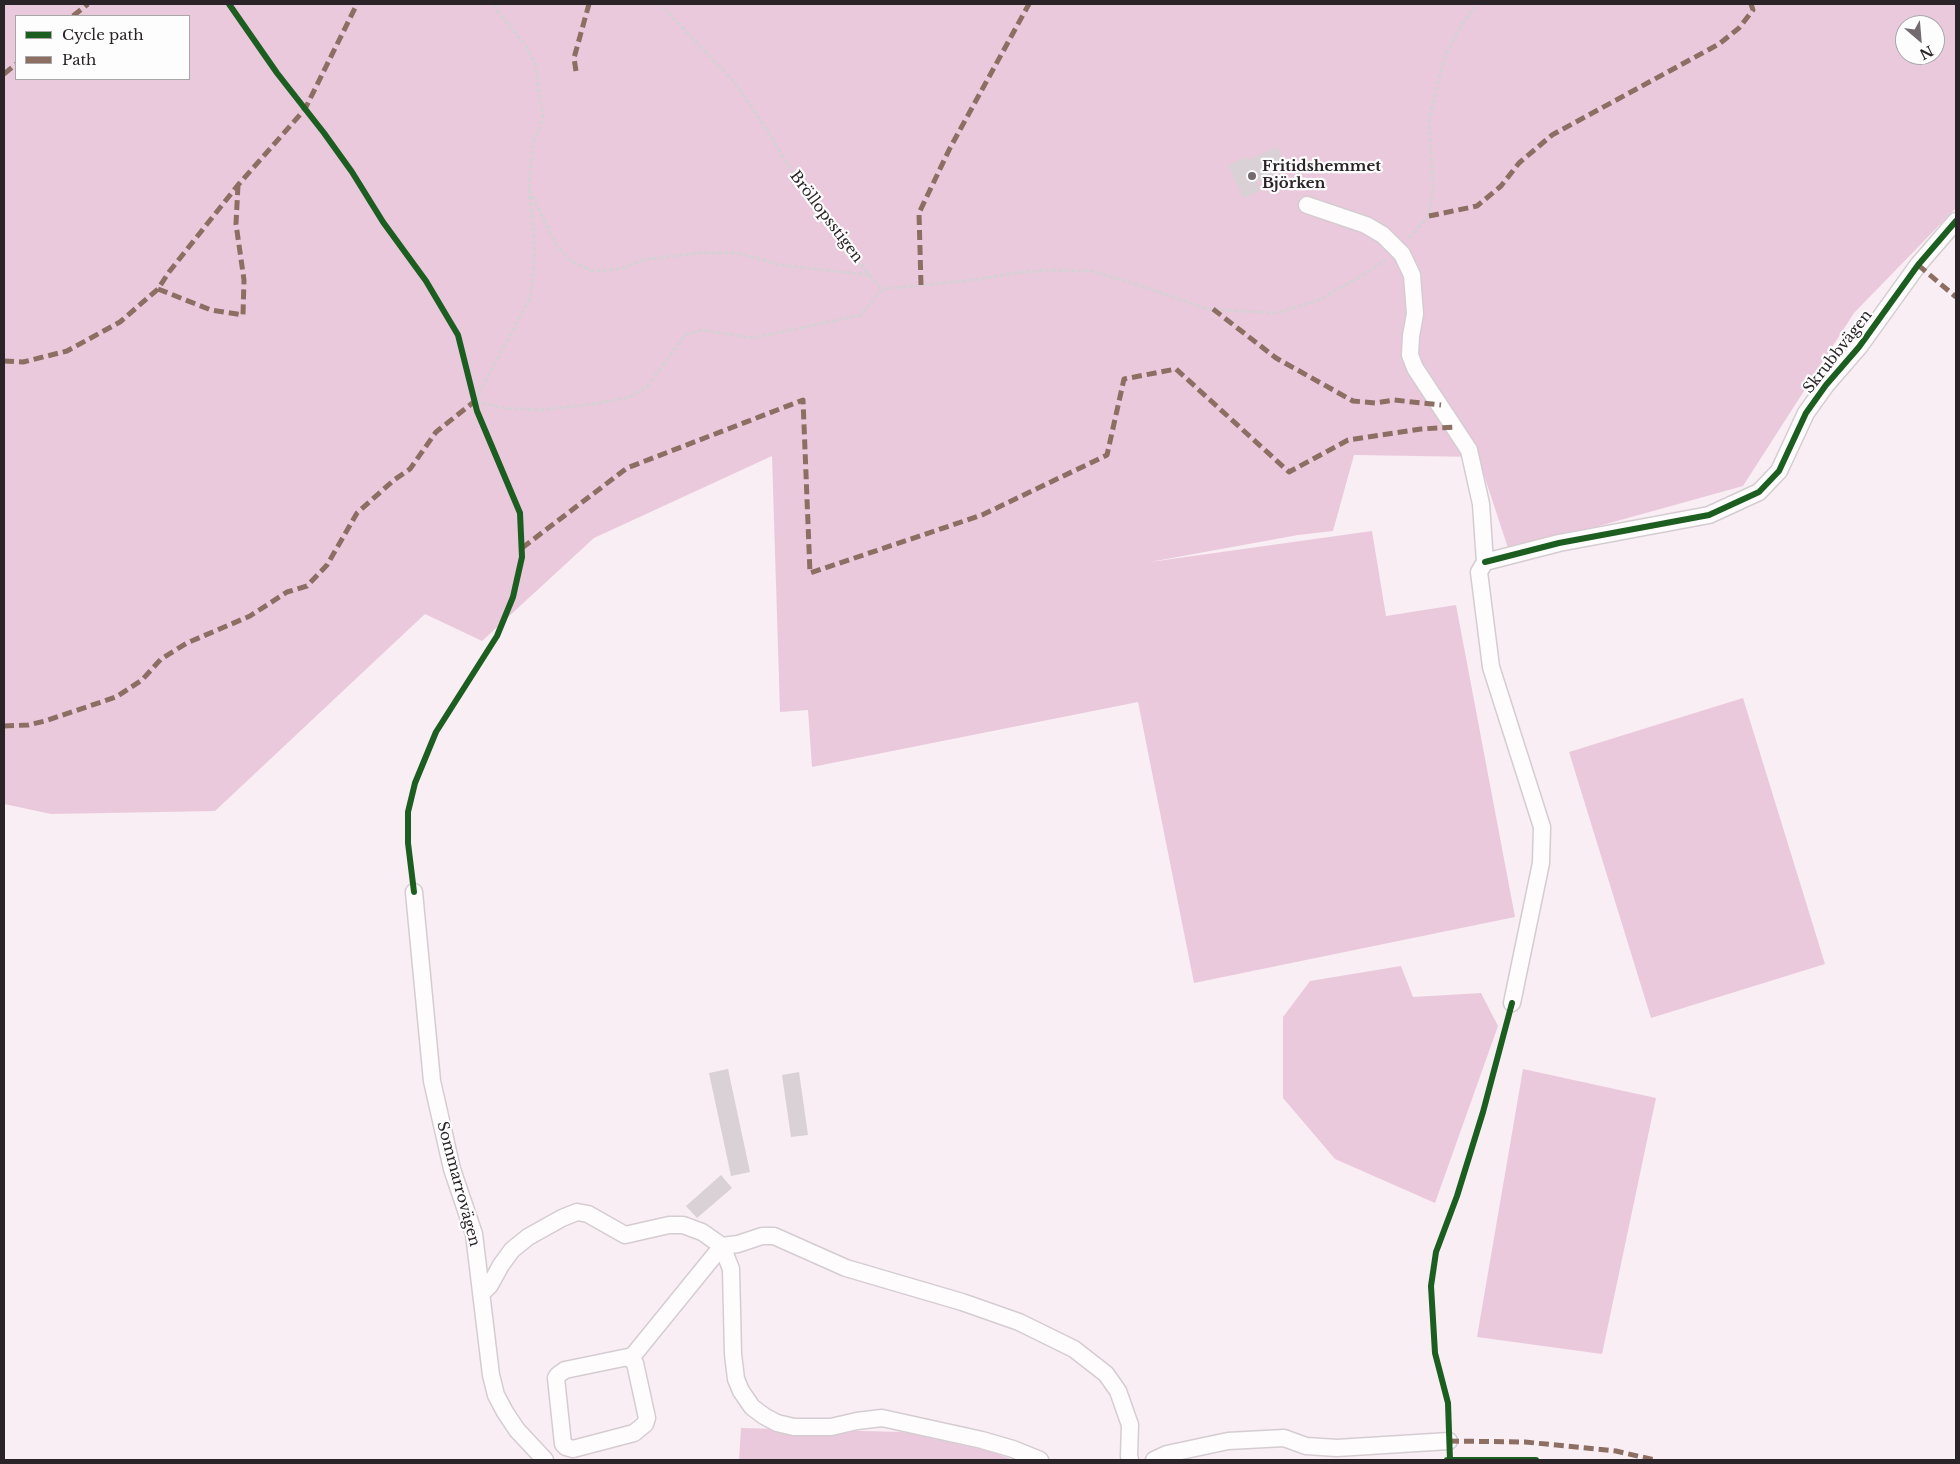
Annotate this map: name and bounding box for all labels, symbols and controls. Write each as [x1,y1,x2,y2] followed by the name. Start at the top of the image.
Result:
[15,15,190,80] legend
[1895,15,1945,65] north arrow
[62,25,144,44] text: Cycle path
[1916,41,1936,63] text: N
[62,50,96,69] text: Path
[1262,158,1381,193] place label: Fritidshemmet Björken
[786,168,866,266] street label: Bröllopsstigen
[1246,170,1258,182] marker: Fritidshemmet Björken
[1800,307,1876,397] street label: Skrubbvägen
[433,1119,483,1249] street label: Sommarrovägen

